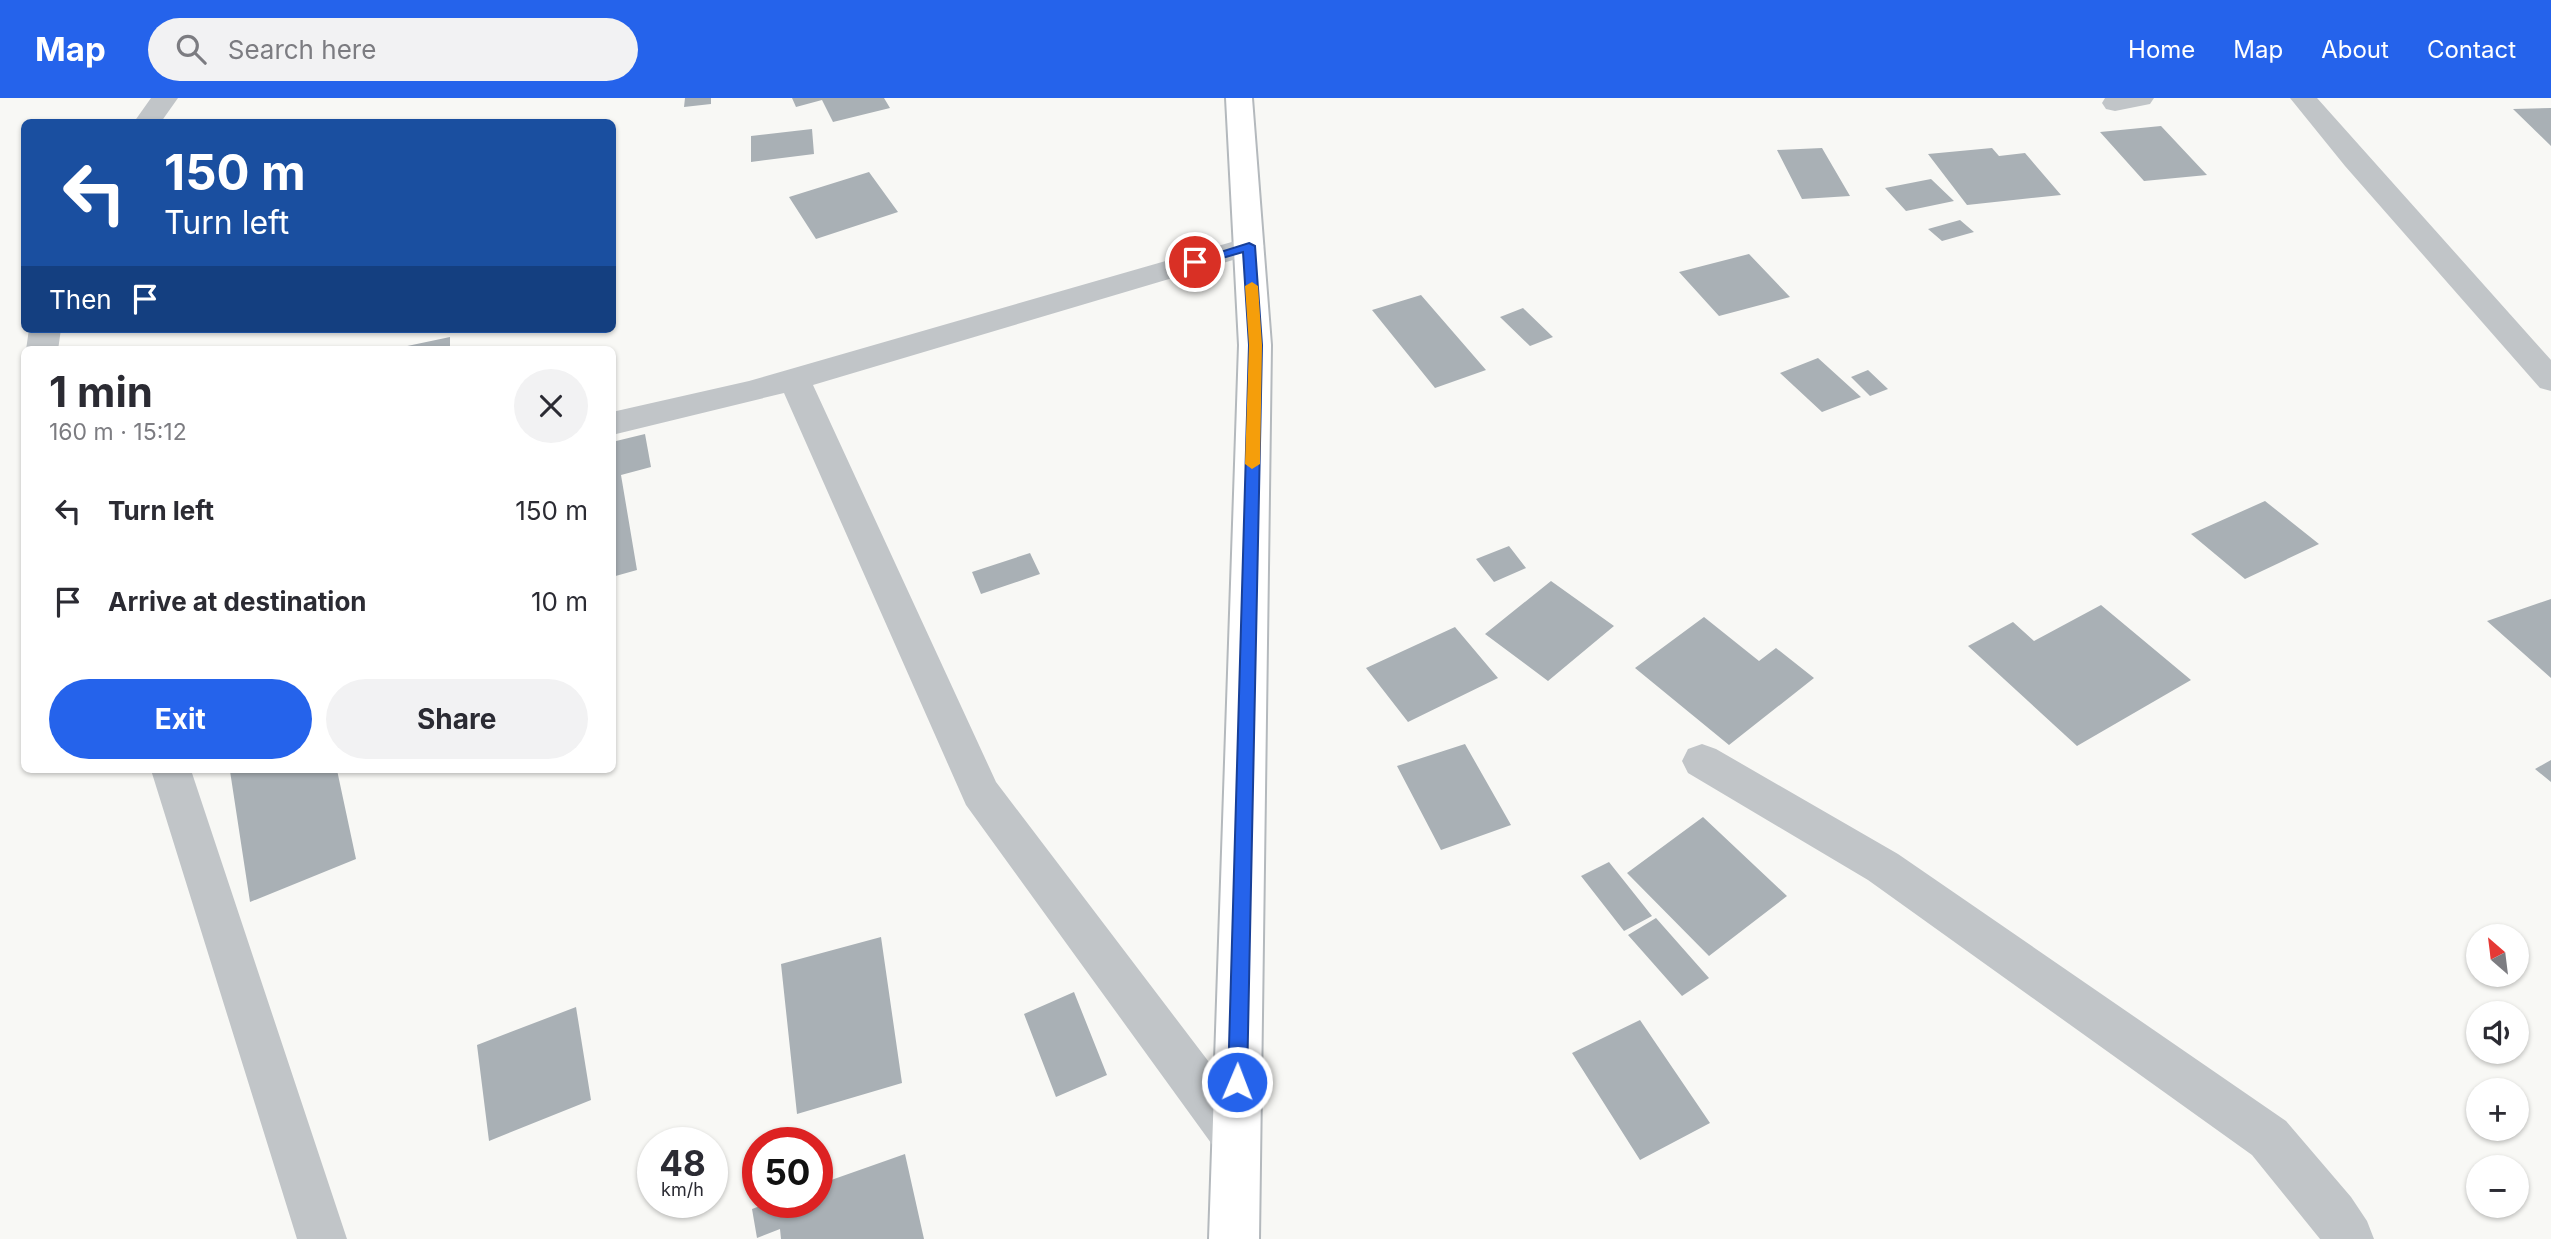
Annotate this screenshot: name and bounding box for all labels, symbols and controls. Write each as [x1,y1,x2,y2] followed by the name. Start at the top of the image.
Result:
[148,18,638,81] search box
[35,29,106,69] text: Map
[172,30,210,68] icon: search
[228,34,376,65] text: Search here
[2128,35,2195,64] text: Home
[2233,35,2283,64] text: Map
[2321,35,2389,64] text: About
[2427,35,2516,64] text: Contact
[164,143,306,202] text: 150 m
[49,147,140,238] icon: left
[164,203,289,242] text: Turn left
[1165,232,1225,292] pin
[1176,243,1214,281] icon: arrive
[126,280,164,318] icon: arrive
[49,284,112,315] text: Then
[49,366,153,417] text: 1 min
[514,369,588,443] button: close
[49,418,187,446] text: 160 m · 15:12
[49,492,87,530] icon: left
[108,495,214,526] text: Turn left
[515,495,588,526] text: 150 m
[49,583,87,621] icon: arrive
[108,586,367,617] text: Arrive at destination
[531,586,588,617] text: 10 m
[49,679,312,759] button: Exit
[326,679,588,759] button: Share
[2466,924,2529,987] north arrow
[2466,924,2529,1218] map controls
[2466,1001,2529,1064] button: sound
[1200,1045,1274,1119] position arrow
[2466,1078,2529,1141] button: +
[742,1127,833,1218] speed limit sign: 50
[659,1142,706,1184] text: 48
[2466,1155,2529,1218] button: −
[661,1179,704,1200] text: km/h

